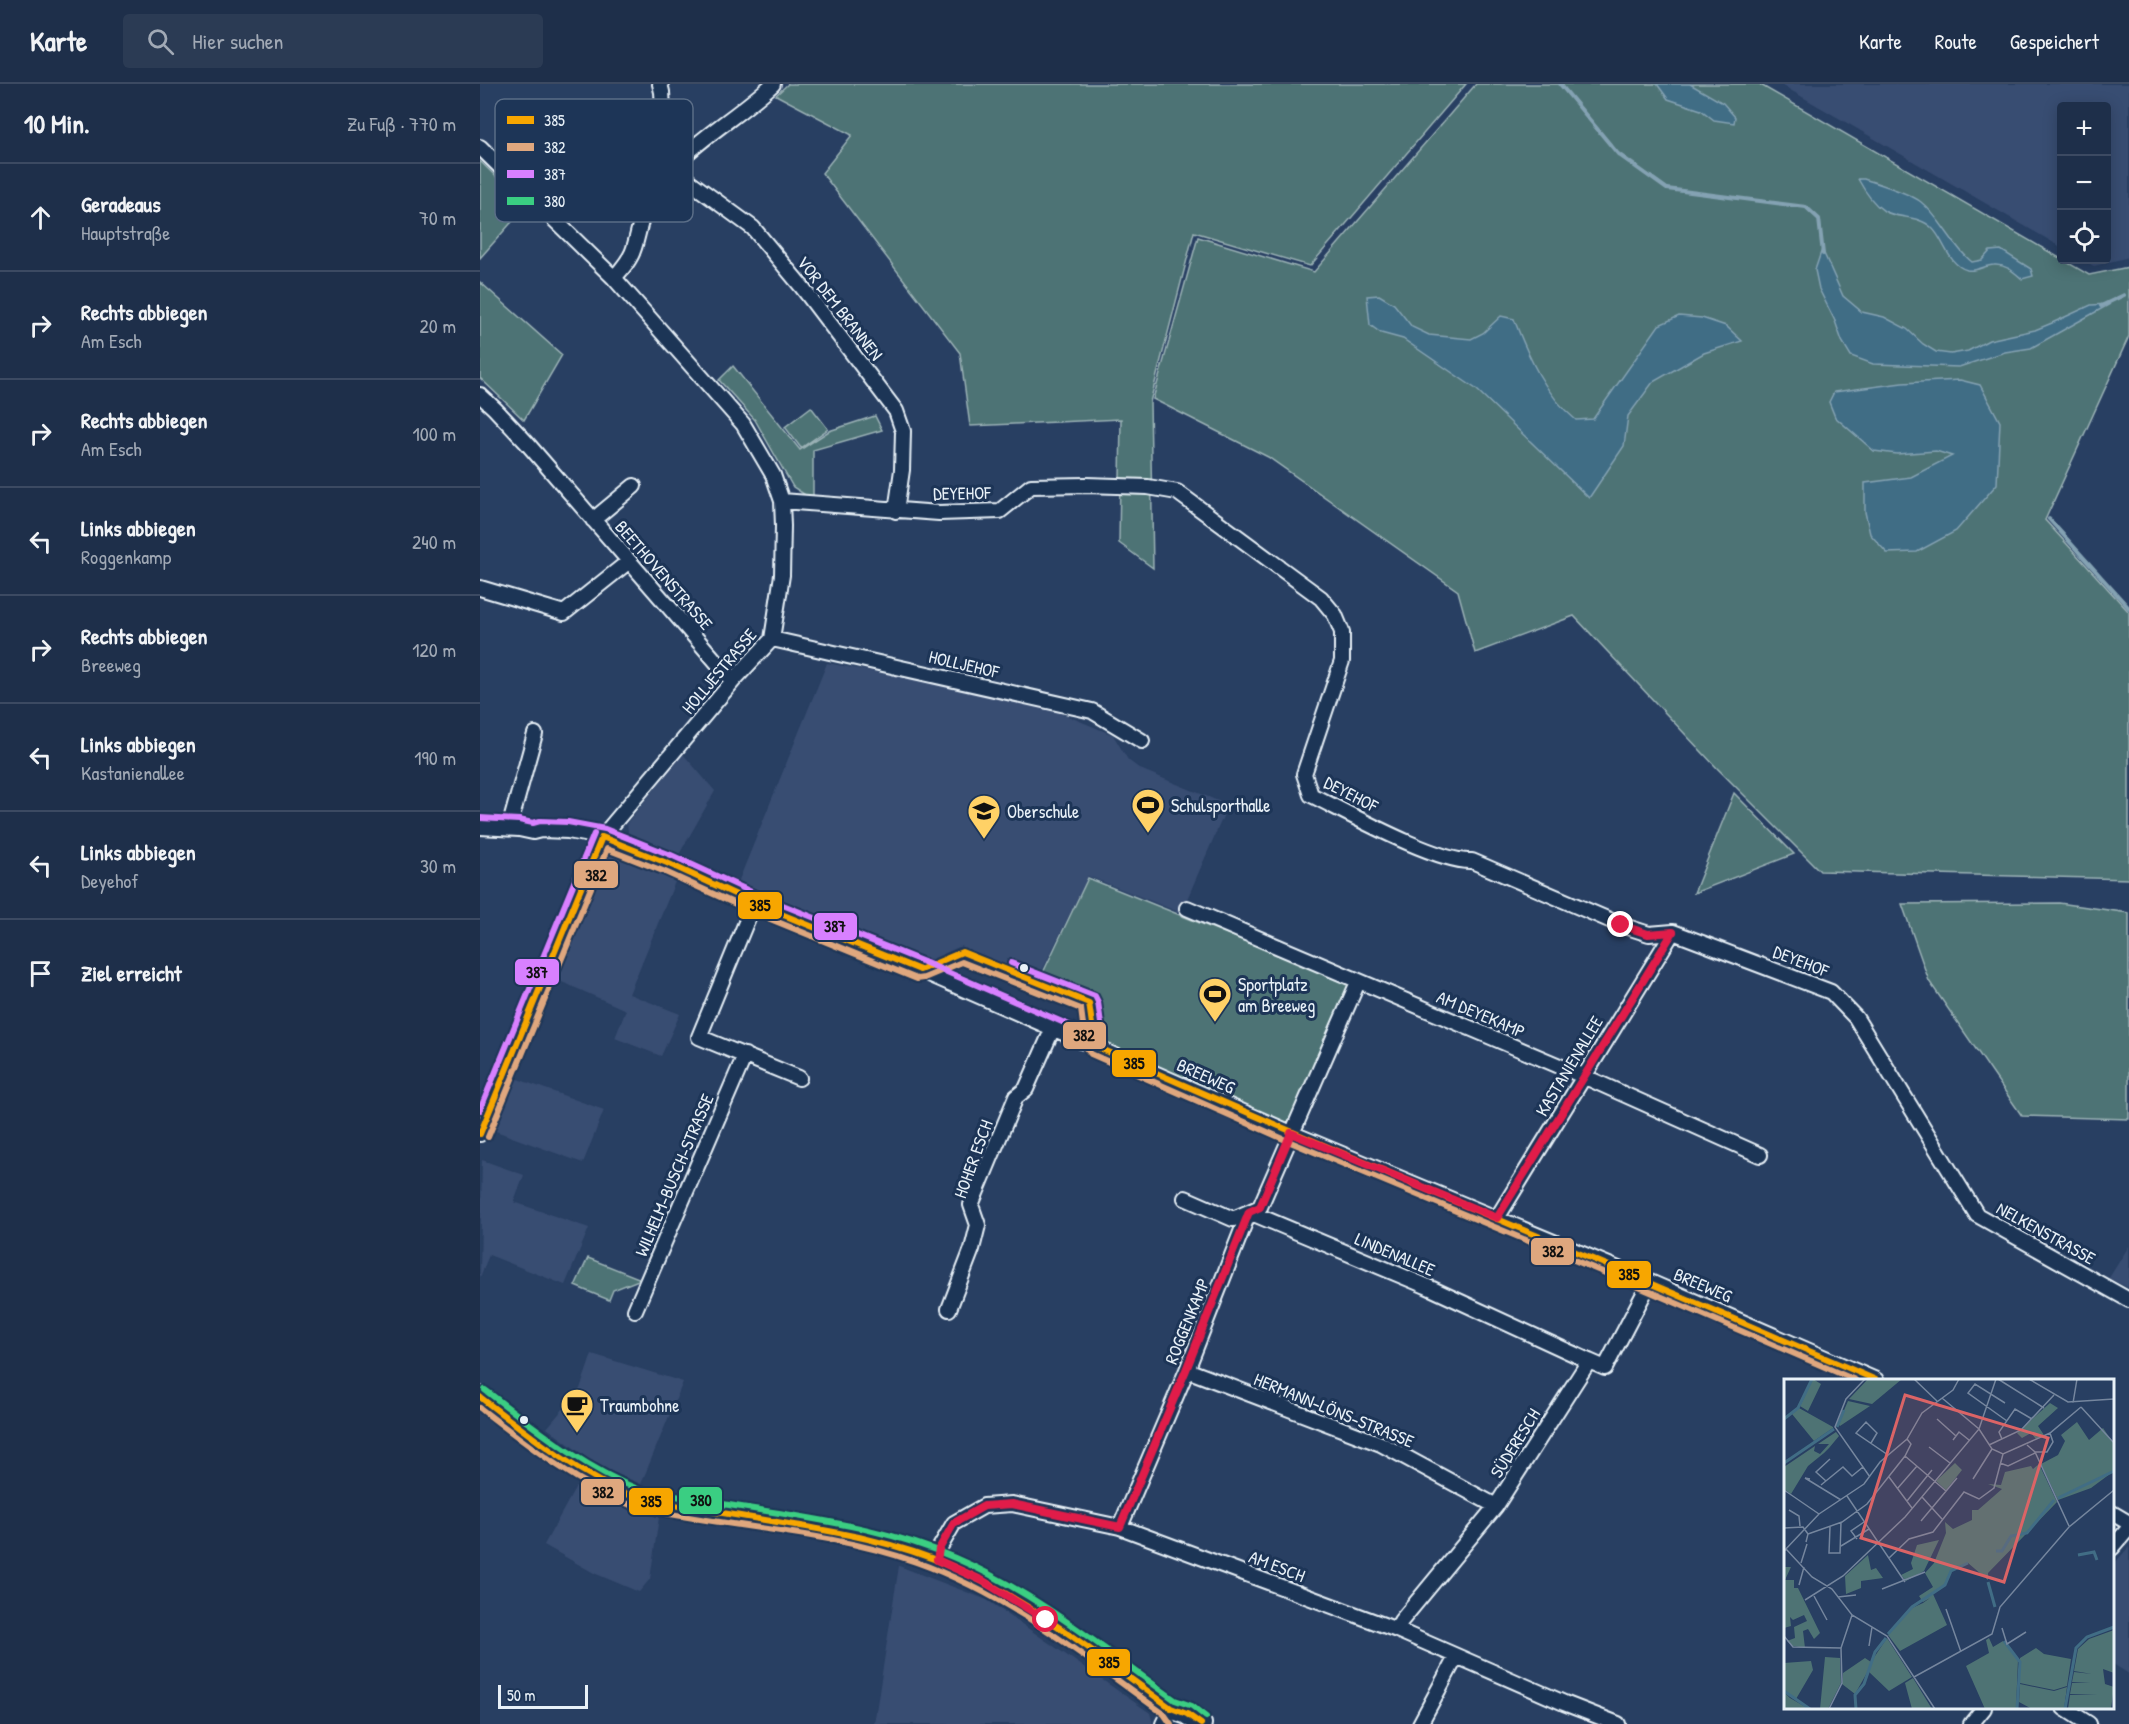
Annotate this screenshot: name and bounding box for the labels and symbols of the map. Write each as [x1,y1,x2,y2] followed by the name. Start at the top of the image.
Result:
[495,99,693,222] legend
[544,109,565,131] text: 385
[544,136,566,158] text: 382
[544,163,566,185] text: 387
[544,190,565,212] text: 380
[791,250,889,366] street label: VOR DEM BRANNEN
[933,480,992,506] street label: DEYEHOF
[609,515,719,635] street label: BEETHOVENSTRASSE
[676,623,762,719] street label: HOLLJESTRASSE
[926,644,1003,685] street label: HOLLJEHOF
[1320,770,1383,819] street label: DEYEHOF
[1130,787,1166,834] sports icon: Schulsporthalle
[966,793,1002,840] school or university icon: Oberschule
[1171,793,1270,818] place label: Schulsporthalle
[1007,799,1079,824] place label: Oberschule
[573,860,619,889] line badge: 382
[585,864,607,886] text: 382
[737,891,783,920] line badge: 385
[750,894,771,916] text: 385
[1607,911,1633,937] route end
[813,912,858,941] line badge: 387
[824,915,846,937] text: 387
[1770,939,1834,983] street label: DEYEHOF
[514,958,560,986] line badge: 387
[526,961,548,983] text: 387
[1018,962,1030,974] unlabelled marker
[1238,972,1315,1018] place label: Sportplatz am Breeweg
[1197,976,1233,1023] sports icon: Sportplatz am Breeweg
[1433,984,1529,1044] street label: AM DEYEKAMP
[1529,1011,1609,1121] street label: KASTANIENALLEE
[1062,1021,1107,1050] line badge: 382
[1073,1024,1095,1046] text: 382
[1111,1049,1157,1078] line badge: 385
[1124,1052,1145,1074] text: 385
[1173,1052,1239,1100] street label: BREEWEG
[628,1090,720,1260] street label: WILHELM-BUSCH-STRASSE
[947,1116,999,1202] street label: HOHER ESCH
[1992,1196,2100,1270] street label: NELKENSTRASSE
[1351,1226,1439,1282] street label: LINDENALLEE
[1530,1237,1575,1266] line badge: 382
[1542,1240,1564,1262] text: 382
[1606,1260,1652,1289] line badge: 385
[1670,1262,1736,1309] street label: BREEWEG
[1619,1263,1640,1285] text: 385
[1158,1274,1216,1368] street label: ROGGENKAMP
[1250,1366,1418,1454] street label: HERMANN-LÖNS-STRASSE
[1784,1379,2114,1709] inset map
[559,1387,595,1434] cafe icon: Traumbohne
[600,1393,679,1418] place label: Traumbohne
[1484,1404,1546,1482] street label: SÜDERESCH
[518,1414,530,1426] unlabelled marker
[580,1478,625,1506] line badge: 382
[592,1481,614,1503] text: 382
[678,1486,723,1515] line badge: 380
[628,1487,674,1516] line badge: 385
[690,1489,712,1511] text: 380
[641,1490,662,1512] text: 385
[1245,1544,1309,1588] street label: AM ESCH
[1032,1606,1058,1632] route start
[1086,1648,1131,1677] line badge: 385
[1099,1651,1120,1673] text: 385
[498,1682,588,1710] scale bar

